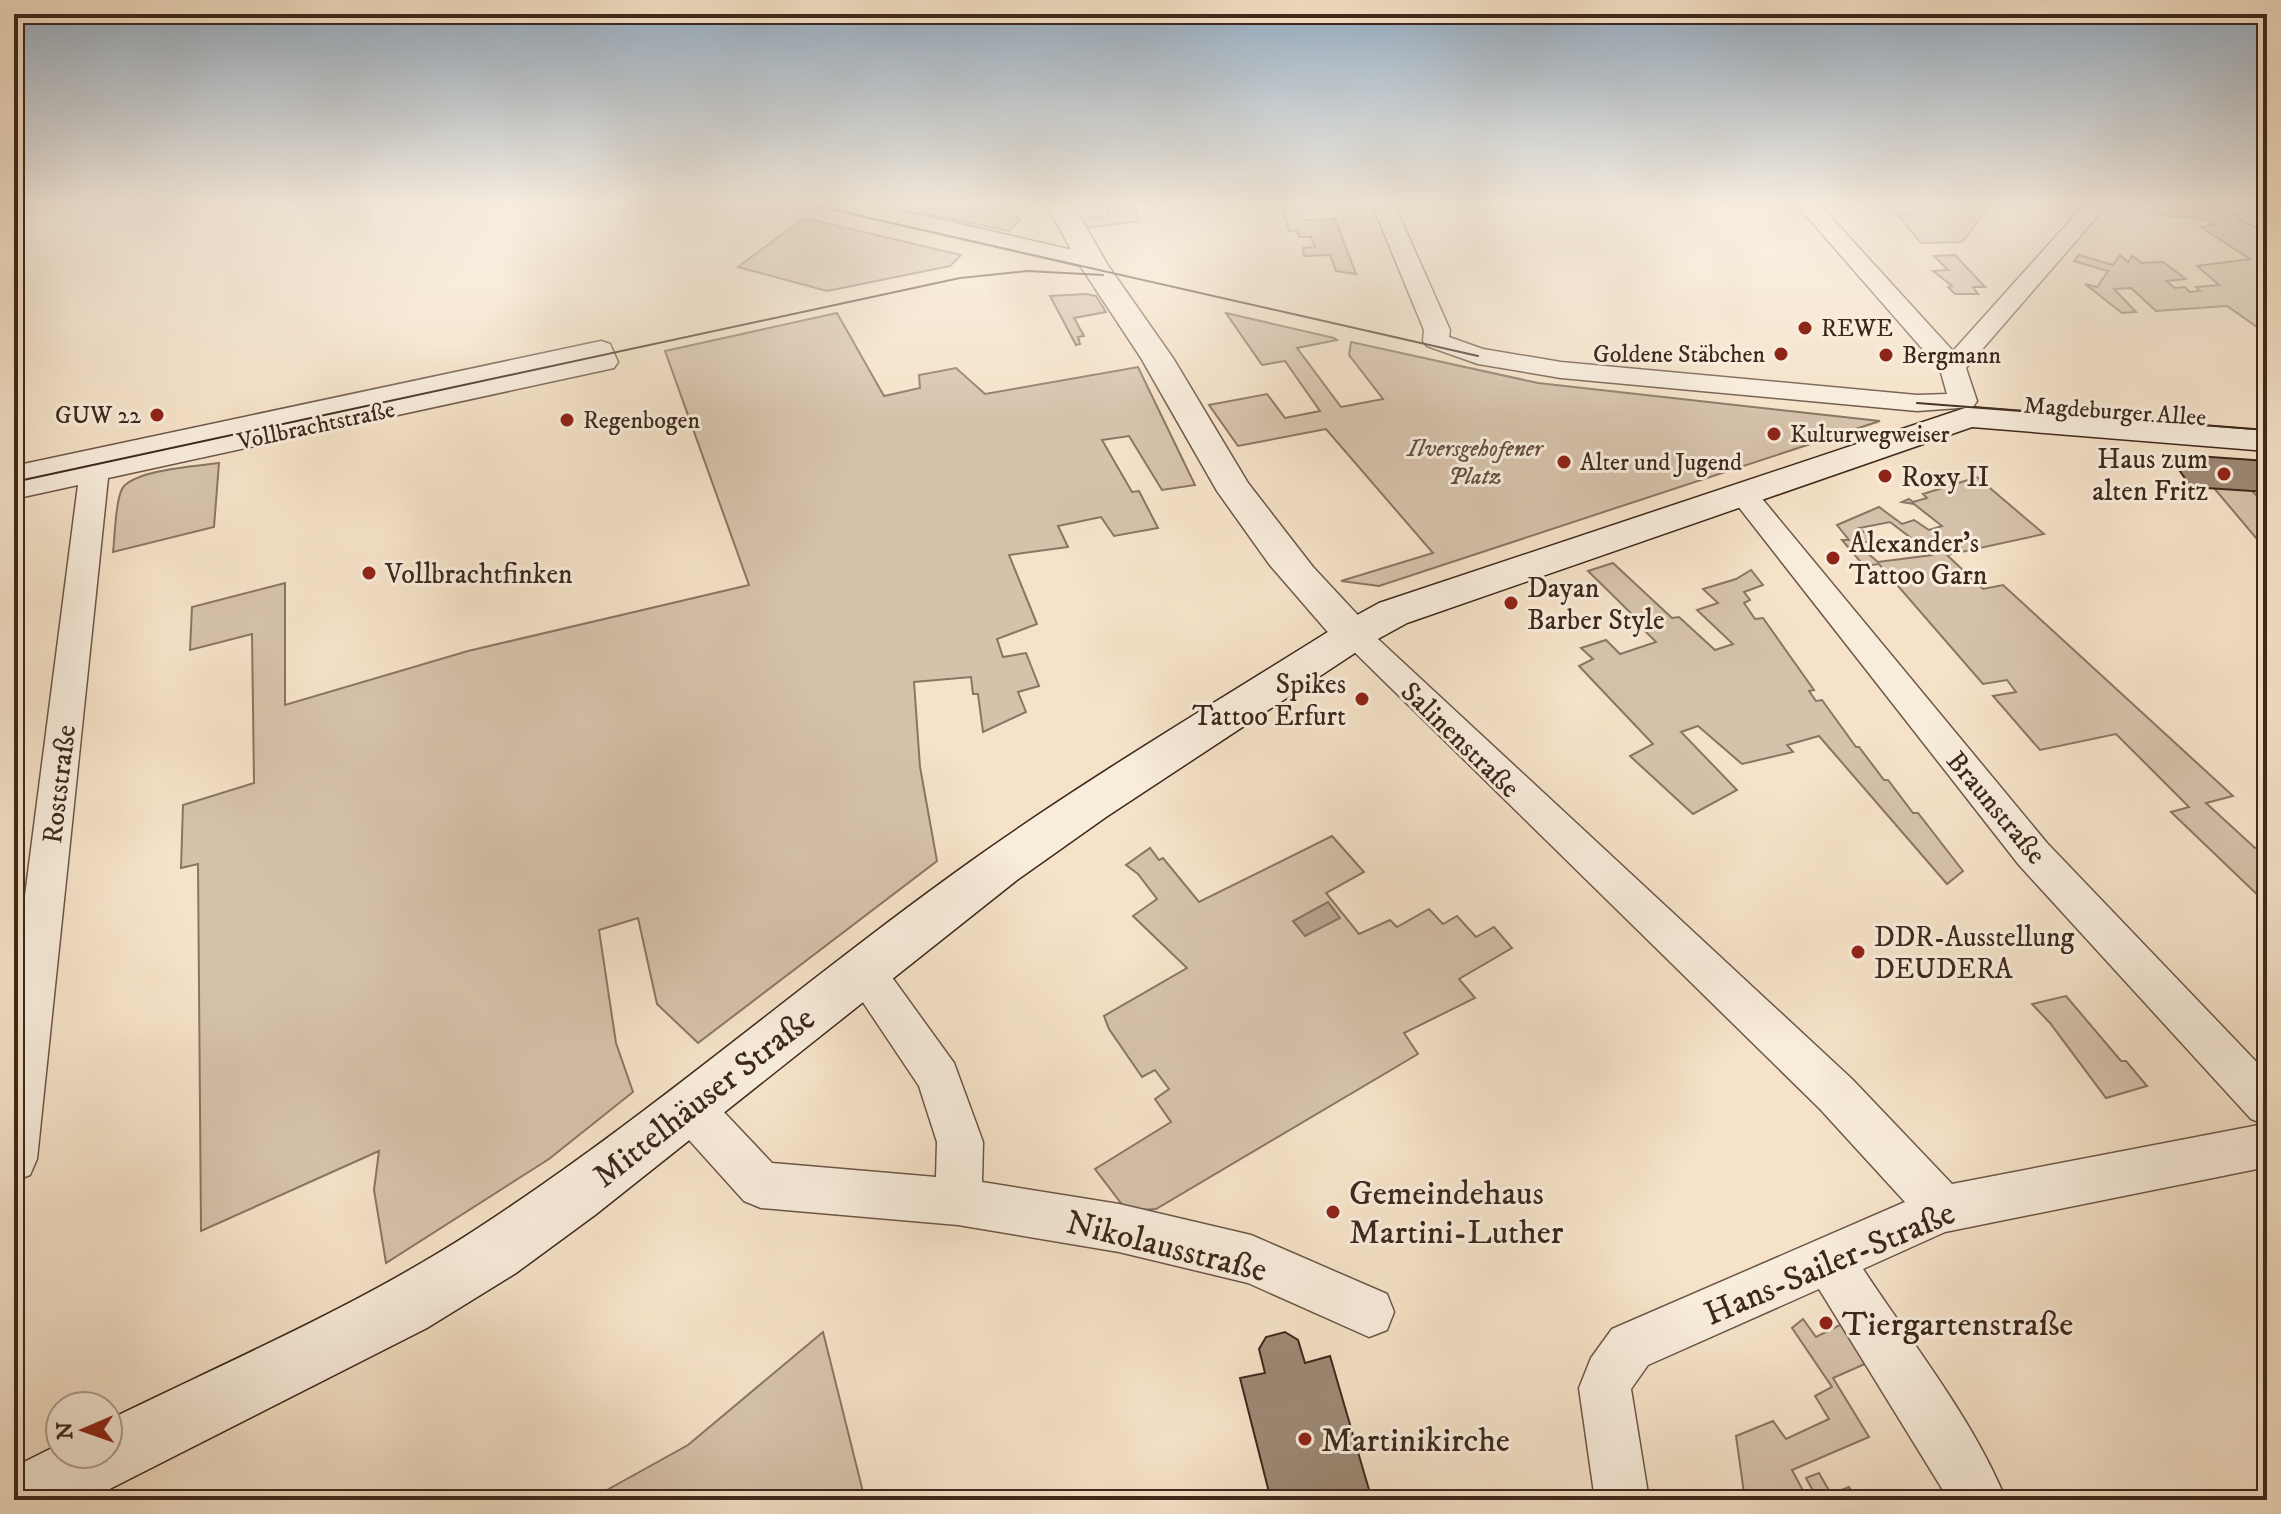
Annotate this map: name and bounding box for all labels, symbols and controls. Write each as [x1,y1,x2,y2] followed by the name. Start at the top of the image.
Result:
[1821,314,1893,344] place label: REWE
[1796,319,1814,337] marker: REWE
[1593,340,1765,370] place label: Goldene Stäbchen
[1902,341,2002,371] place label: Bergmann
[1772,345,1790,363] marker: Goldene Stäbchen
[1877,346,1895,364] marker: Bergmann
[2023,391,2207,433] street label: Magdeburger Allee
[234,395,398,457] street label: Vollbrachtstraße
[55,401,141,431] place label: GUW 22
[148,406,166,424] marker: GUW 22
[583,406,700,436] place label: Regenbogen
[558,411,576,429] marker: Regenbogen
[1790,420,1950,450] place label: Kulturwegweiser
[1765,425,1783,443] marker: Kulturwegweiser
[1405,434,1545,492] park label: Ilversgehofener Platz
[2092,442,2208,509] place label: Haus zum alten Fritz
[1580,448,1742,478] place label: Alter und Jugend
[1555,453,1573,471] marker: Alter und Jugend
[1901,460,1989,495] place label: Roxy II
[2215,465,2233,483] marker: Haus zum alten Fritz
[1876,467,1894,485] marker: Roxy II
[1849,526,1988,593] place label: Alexander's Tattoo Garn
[1824,549,1842,567] marker: Alexander's Tattoo Garn
[384,557,573,592] place label: Vollbrachtfinken
[360,564,378,582] marker: Vollbrachtfinken
[1527,571,1665,638] place label: Dayan Barber Style
[1502,594,1520,612] marker: Dayan Barber Style
[1192,667,1346,734] place label: Spikes Tattoo Erfurt
[1393,675,1527,806] street label: Salinenstraße
[1353,690,1371,708] marker: Spikes Tattoo Erfurt
[35,723,84,846] street label: Roststraße
[1938,744,2053,872] street label: Braunstraße
[1874,920,2075,987] place label: DDR-Ausstellung DEUDERA
[1849,943,1867,961] marker: DDR-Ausstellung DEUDERA
[585,998,824,1197] street label: Mittelhäuser Straße
[1349,1173,1564,1254] place label: Gemeindehaus Martini-Luther
[1698,1192,1961,1336] street label: Hans-Sailer-Straße
[1062,1202,1271,1292] street label: Nikolausstraße
[1324,1203,1342,1221] marker: Gemeindehaus Martini-Luther
[1842,1304,2073,1346] place label: Tiergartenstraße
[1817,1314,1835,1332] marker: Tiergartenstraße
[44,1390,124,1470] north arrow
[1321,1420,1510,1462] place label: Martinikirche
[52,1421,79,1440] text: N
[1296,1430,1314,1448] marker: Martinikirche

